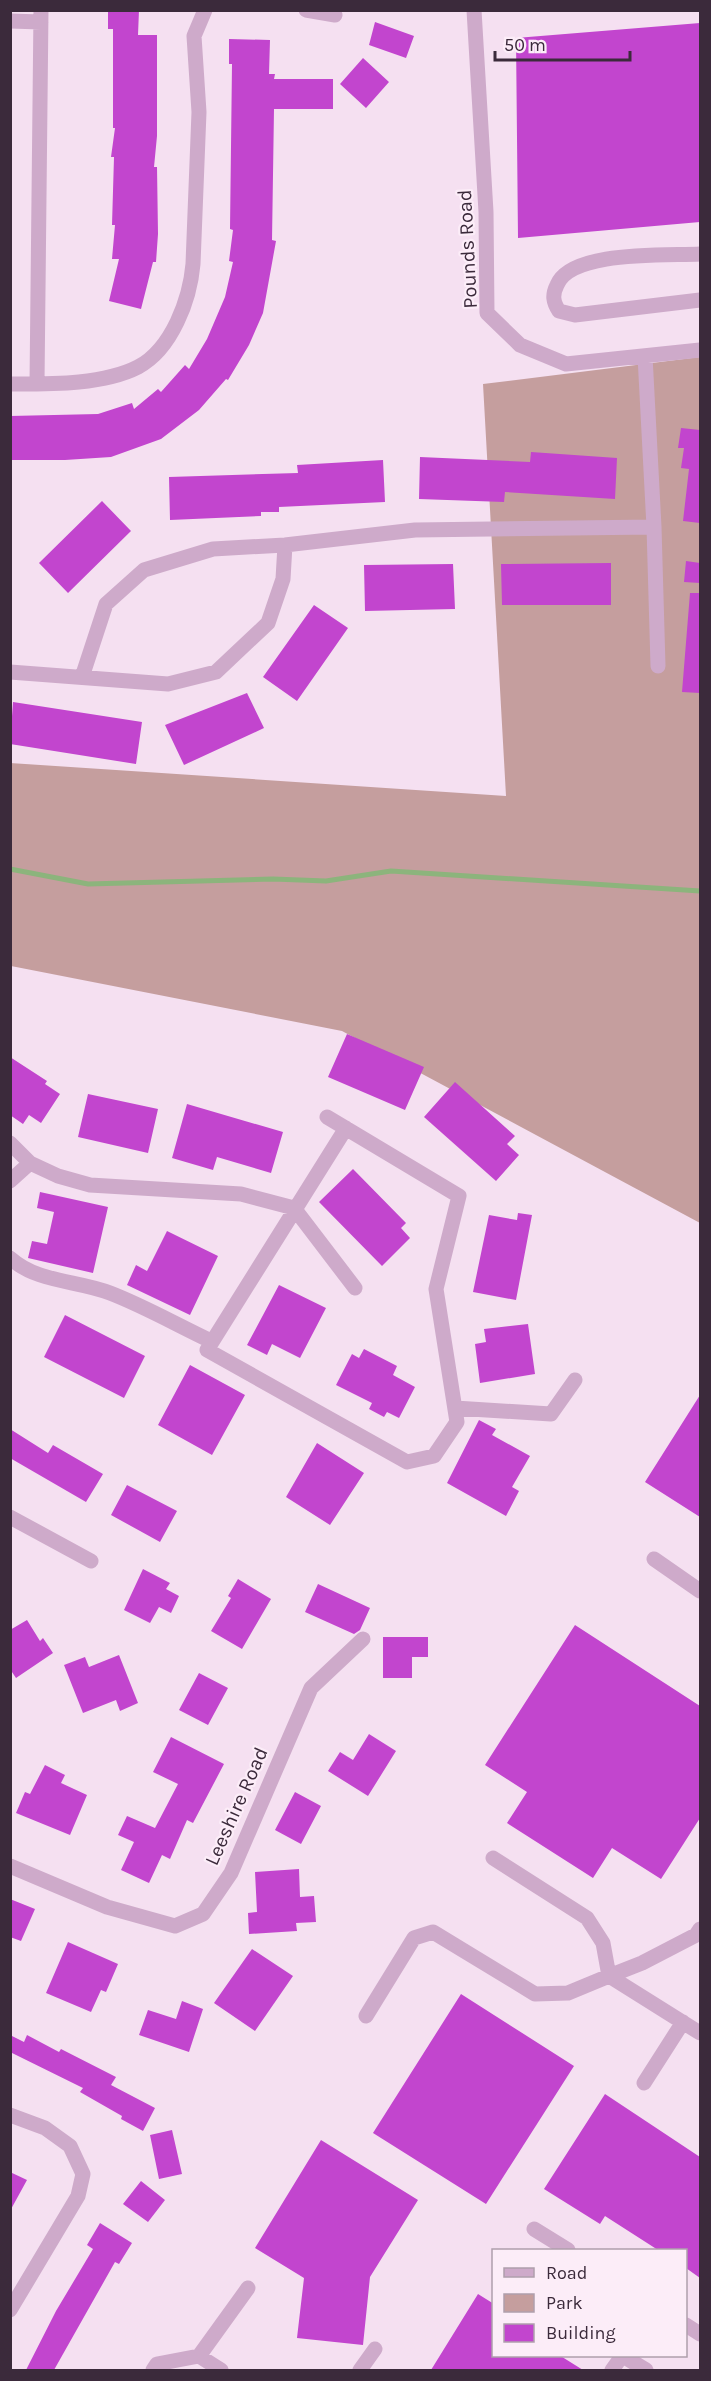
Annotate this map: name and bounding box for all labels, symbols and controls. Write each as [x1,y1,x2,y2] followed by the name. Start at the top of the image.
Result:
[495,24,630,62] scale bar
[504,34,546,56] text: 50 m
[453,189,482,309] street label: Pounds Road
[200,1744,273,1869] street label: Leeshire Road
[492,2249,687,2357] legend
[546,2262,587,2284] text: Road
[546,2292,583,2314] text: Park
[546,2322,616,2344] text: Building

